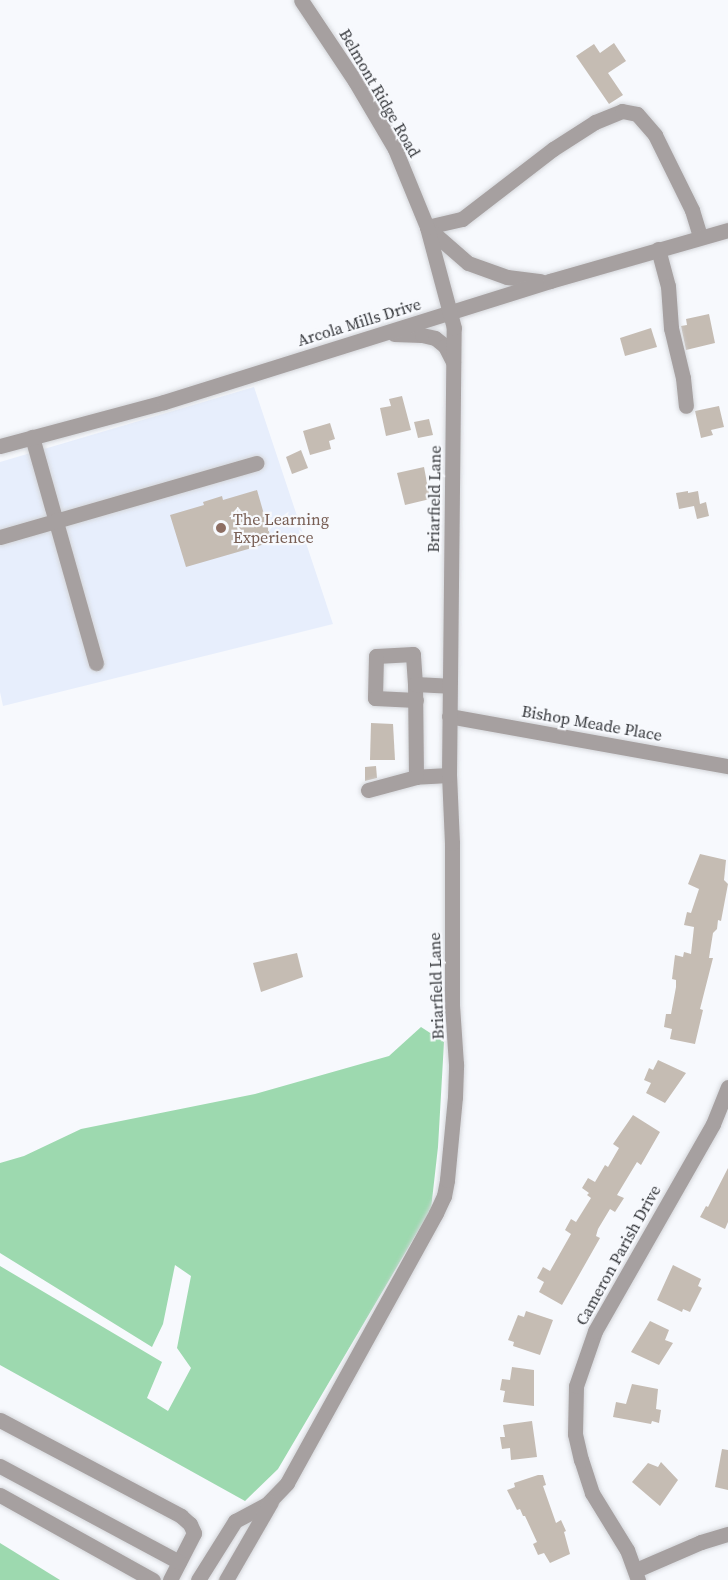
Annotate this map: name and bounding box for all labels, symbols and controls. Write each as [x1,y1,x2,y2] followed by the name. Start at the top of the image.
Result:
[335,25,425,161] street label: Belmont Ridge Road
[295,294,423,350] street label: Arcola Mills Drive
[423,445,445,553] street label: Briarfield Lane
[233,509,329,547] place label: The Learning Experience
[214,521,228,535] marker: The Learning Experience
[520,701,664,745] street label: Bishop Meade Place
[425,932,447,1040] street label: Briarfield Lane
[571,1182,665,1328] street label: Cameron Parish Drive

